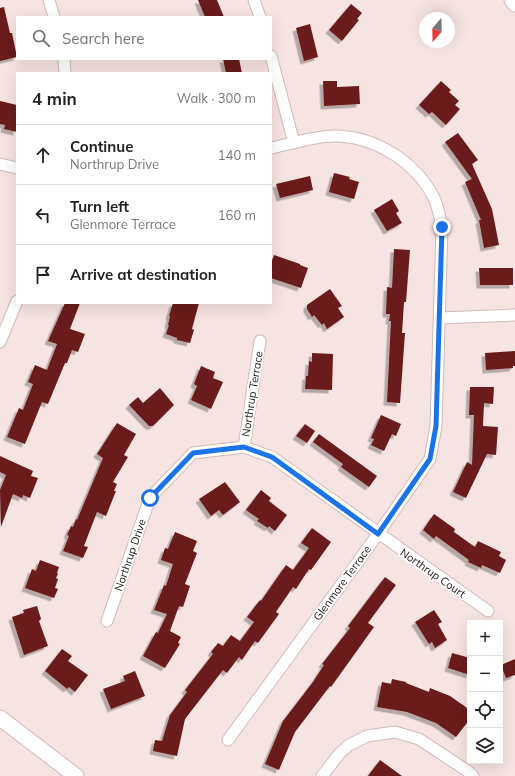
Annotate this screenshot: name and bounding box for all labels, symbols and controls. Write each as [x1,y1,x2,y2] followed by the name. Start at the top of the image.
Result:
[419,12,455,48] north arrow
[16,16,272,60] search box
[30,27,52,49] icon: search
[62,29,144,48] text: Search here
[32,88,77,109] text: 4 min
[177,90,256,106] text: Walk · 300 m
[70,137,133,156] text: Continue
[32,144,54,166] icon: ahead
[218,147,256,163] text: 140 m
[70,156,159,172] text: Northrup Drive
[70,197,129,216] text: Turn left
[32,204,54,226] icon: left
[218,207,256,223] text: 160 m
[70,216,176,232] text: Glenmore Terrace
[433,218,451,236] route end
[32,264,54,286] icon: arrive
[70,265,217,284] text: Arrive at destination
[238,350,266,438] street label: Northrup Terrace
[141,489,159,507] route start
[111,517,149,593] street label: Northrup Drive
[310,543,374,623] street label: Glenmore Terrace
[398,545,469,601] street label: Northrup Court
[467,620,503,764] map controls
[467,620,503,656] button: +
[467,656,503,692] button: −
[467,692,503,728] button: locate
[467,728,503,764] button: layers

